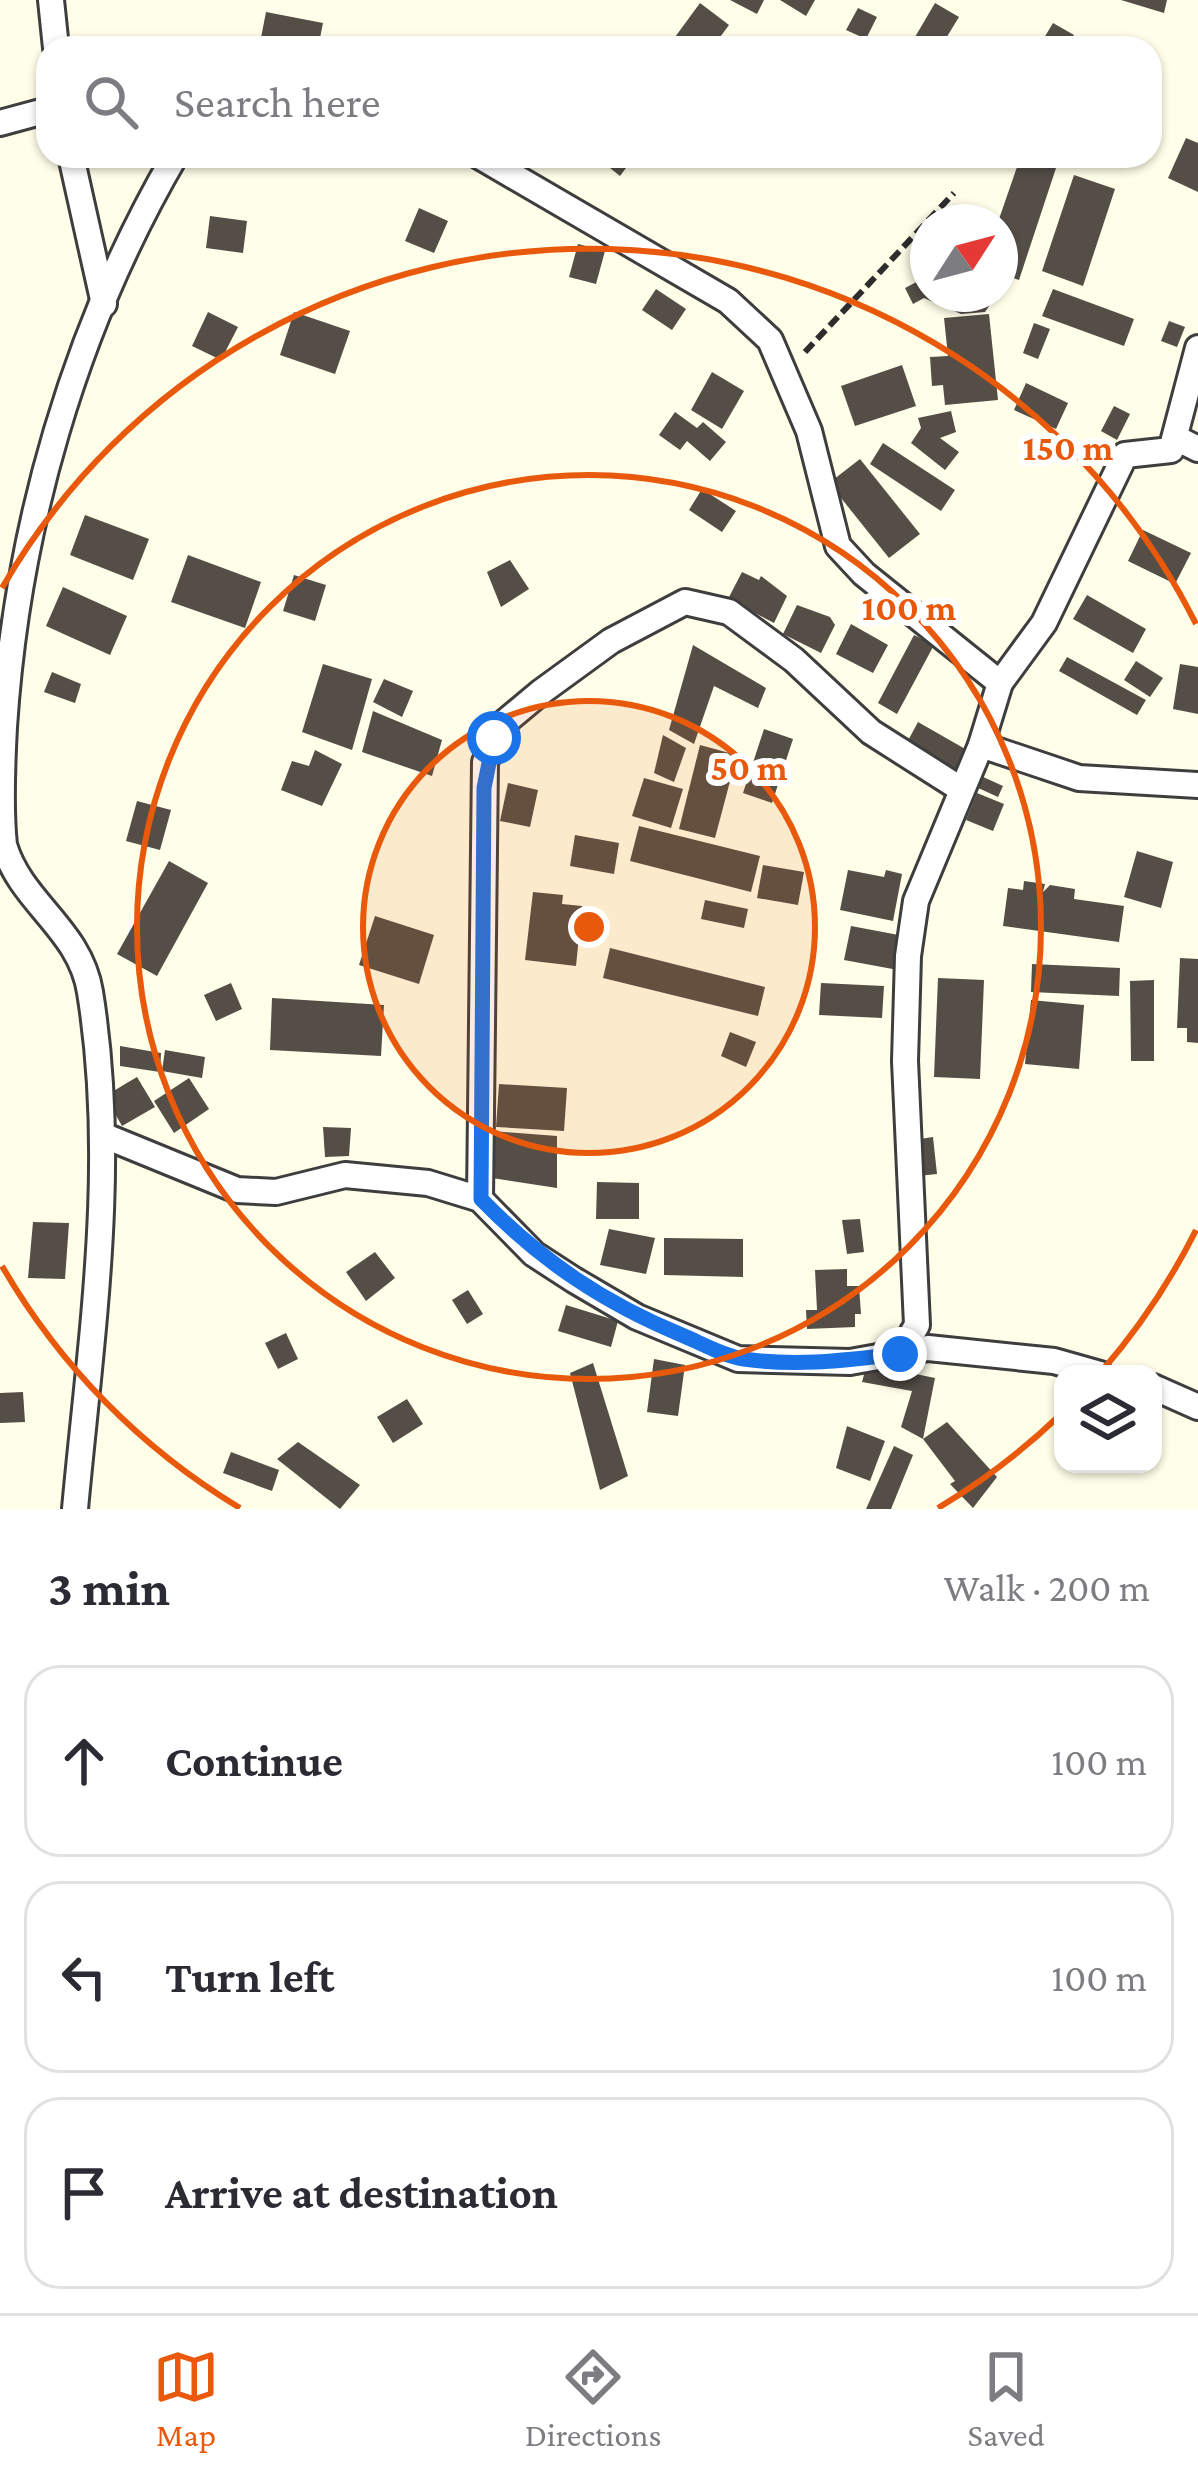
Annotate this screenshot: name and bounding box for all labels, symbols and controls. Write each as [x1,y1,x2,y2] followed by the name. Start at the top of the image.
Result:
[36,36,1162,168] search box
[78,69,144,135] icon: search
[174,77,381,127] text: Search here
[910,204,1018,312] north arrow
[1023,428,1114,468] text: 150 m
[862,588,957,628] text: 100 m
[467,711,521,765] route start
[711,748,788,788] text: 50 m
[568,906,610,948] centre of rings
[873,1327,927,1381] route end
[1054,1365,1162,1473] map controls
[1054,1365,1162,1473] button: layers
[48,1559,170,1616] text: 3 min
[944,1566,1150,1609] text: Walk · 200 m
[51,1728,117,1794] icon: ahead
[165,1736,343,1786] text: Continue
[1051,1740,1147,1783] text: 100 m
[51,1944,117,2010] icon: left
[165,1952,334,2002] text: Turn left
[1051,1956,1147,1999] text: 100 m
[51,2160,117,2226] icon: arrive
[165,2168,558,2218] text: Arrive at destination
[153,2344,219,2453] tab: Map
[525,2344,662,2453] tab: Directions
[968,2344,1045,2453] tab: Saved

